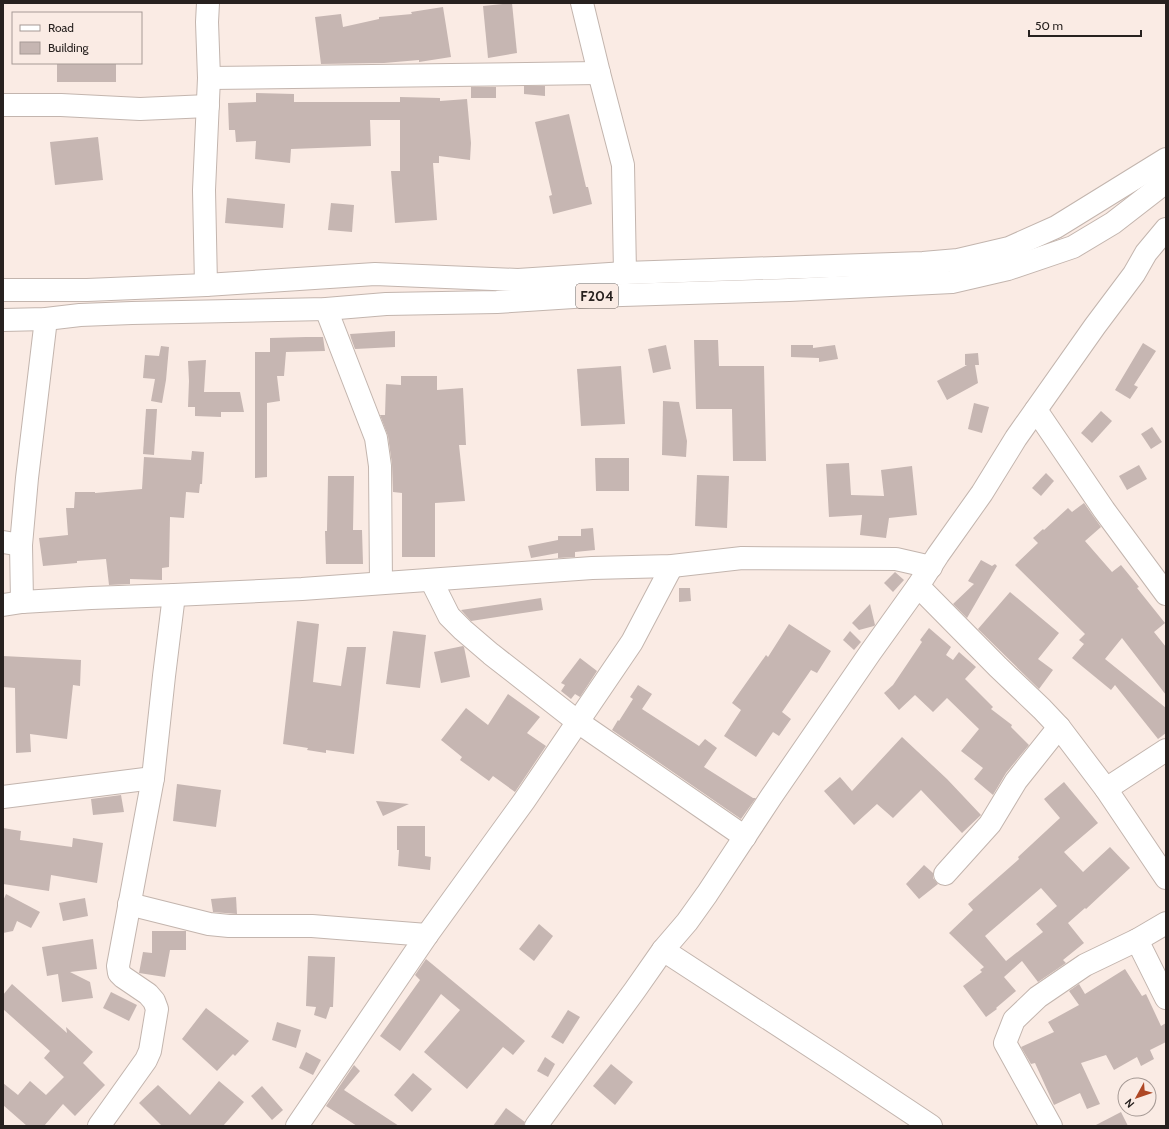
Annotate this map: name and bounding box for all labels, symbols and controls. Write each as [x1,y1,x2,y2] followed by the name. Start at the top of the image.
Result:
[12,12,142,64] legend
[1029,12,1141,38] scale bar
[1035,18,1063,33] text: 50 m
[48,20,74,35] text: Road
[48,40,90,55] text: Building
[576,284,618,308] road number: F204
[1117,1077,1157,1117] north arrow
[1121,1096,1137,1111] text: N

